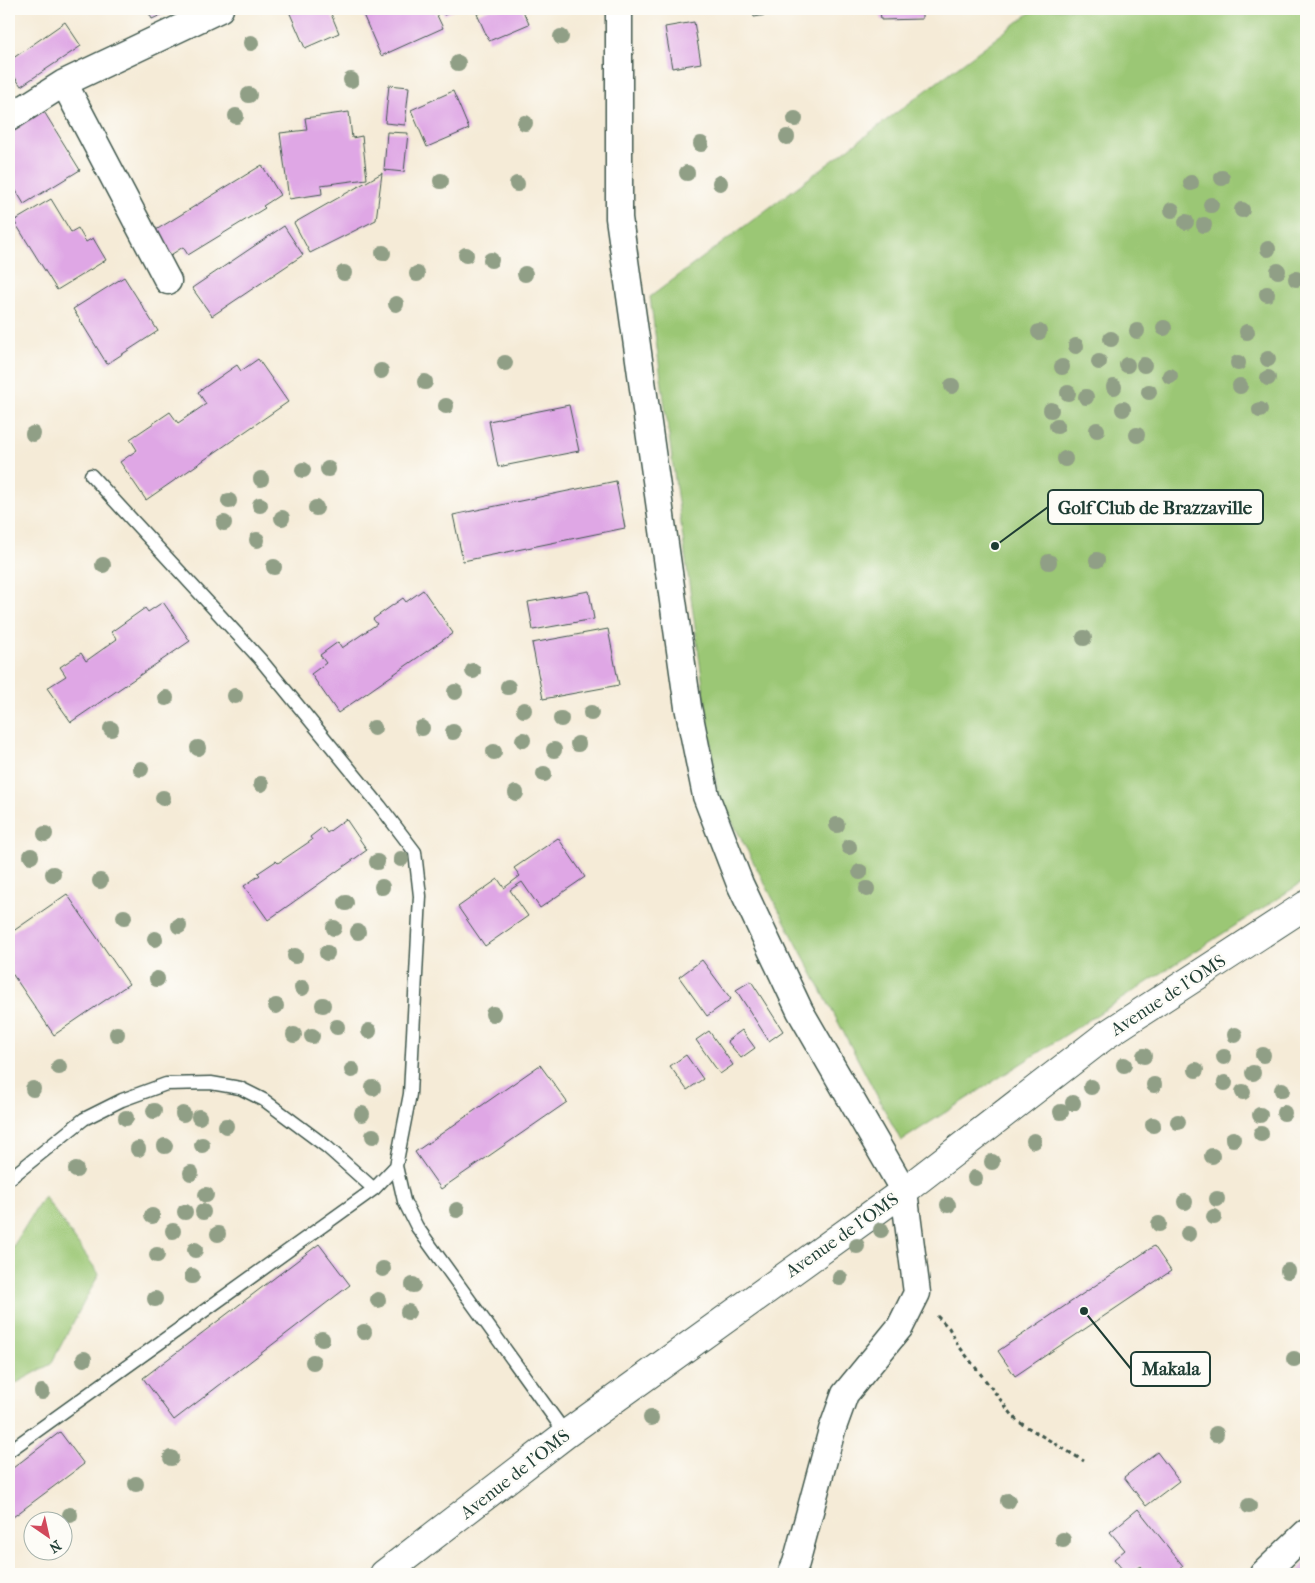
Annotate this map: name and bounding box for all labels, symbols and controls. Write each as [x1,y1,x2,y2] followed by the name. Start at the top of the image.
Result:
[1048,490,1263,524] callout: Golf Club de Brazzaville
[1058,497,1253,519] text: Golf Club de Brazzaville
[1106,950,1230,1041] street label: Avenue de l'OMS
[781,1189,903,1283] street label: Avenue de l'OMS
[1131,1352,1210,1386] callout: Makala
[1141,1358,1202,1380] text: Makala
[456,1425,574,1524] street label: Avenue de l'OMS
[22,1510,72,1560] north arrow
[46,1536,64,1557] text: N

